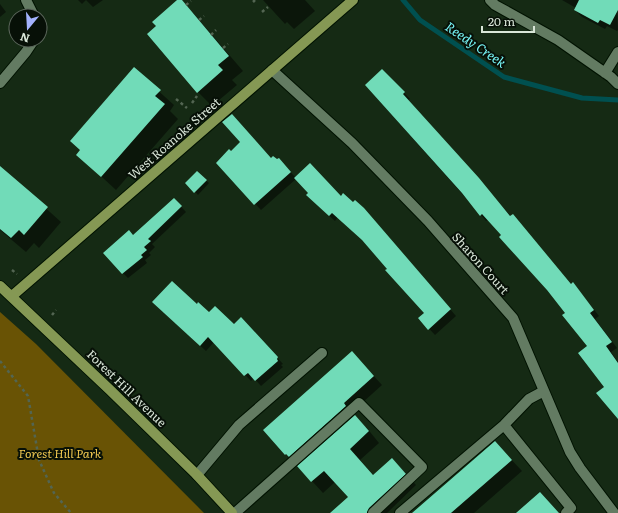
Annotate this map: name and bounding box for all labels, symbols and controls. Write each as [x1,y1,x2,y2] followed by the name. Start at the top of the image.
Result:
[8,8,48,48] north arrow
[482,8,534,34] scale bar
[488,12,515,30] text: 20 m
[442,17,511,72] water label: Reedy Creek
[18,29,31,47] text: N
[124,93,224,183] street label: West Roanoke Street
[448,228,514,298] street label: Sharon Court
[83,345,171,431] street label: Forest Hill Avenue
[19,444,102,462] park label: Forest Hill Park

